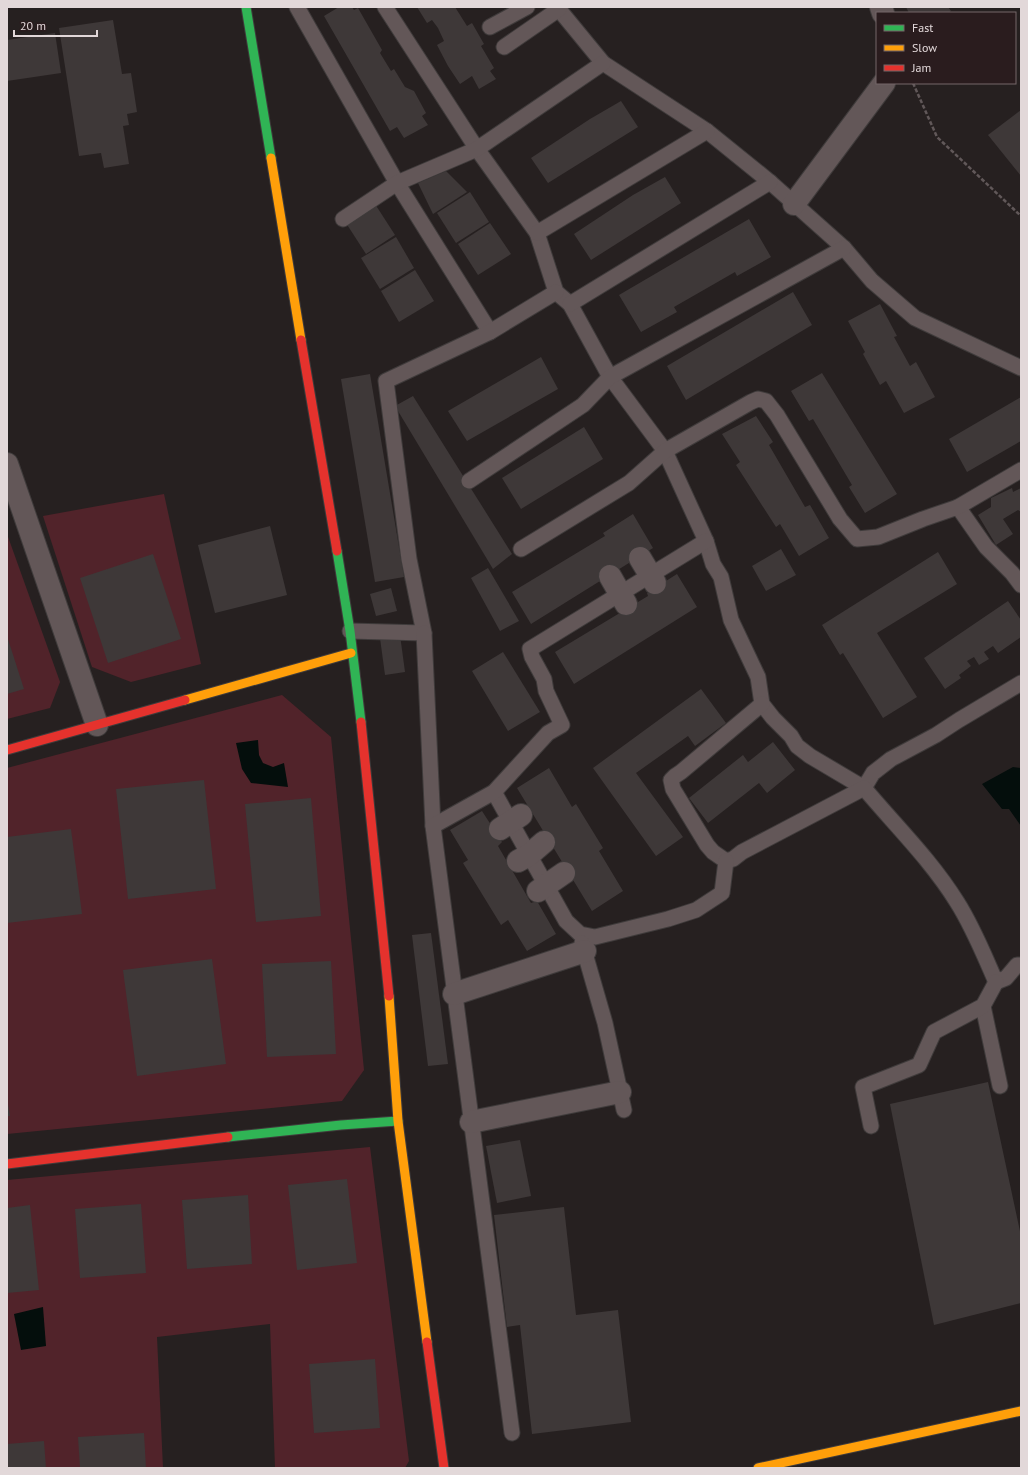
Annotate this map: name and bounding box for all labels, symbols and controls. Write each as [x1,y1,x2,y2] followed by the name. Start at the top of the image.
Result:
[14,12,97,38] scale bar
[876,12,1016,84] legend
[20,18,46,33] text: 20 m
[912,20,933,35] text: Fast
[912,40,937,55] text: Slow
[911,60,931,75] text: Jam

